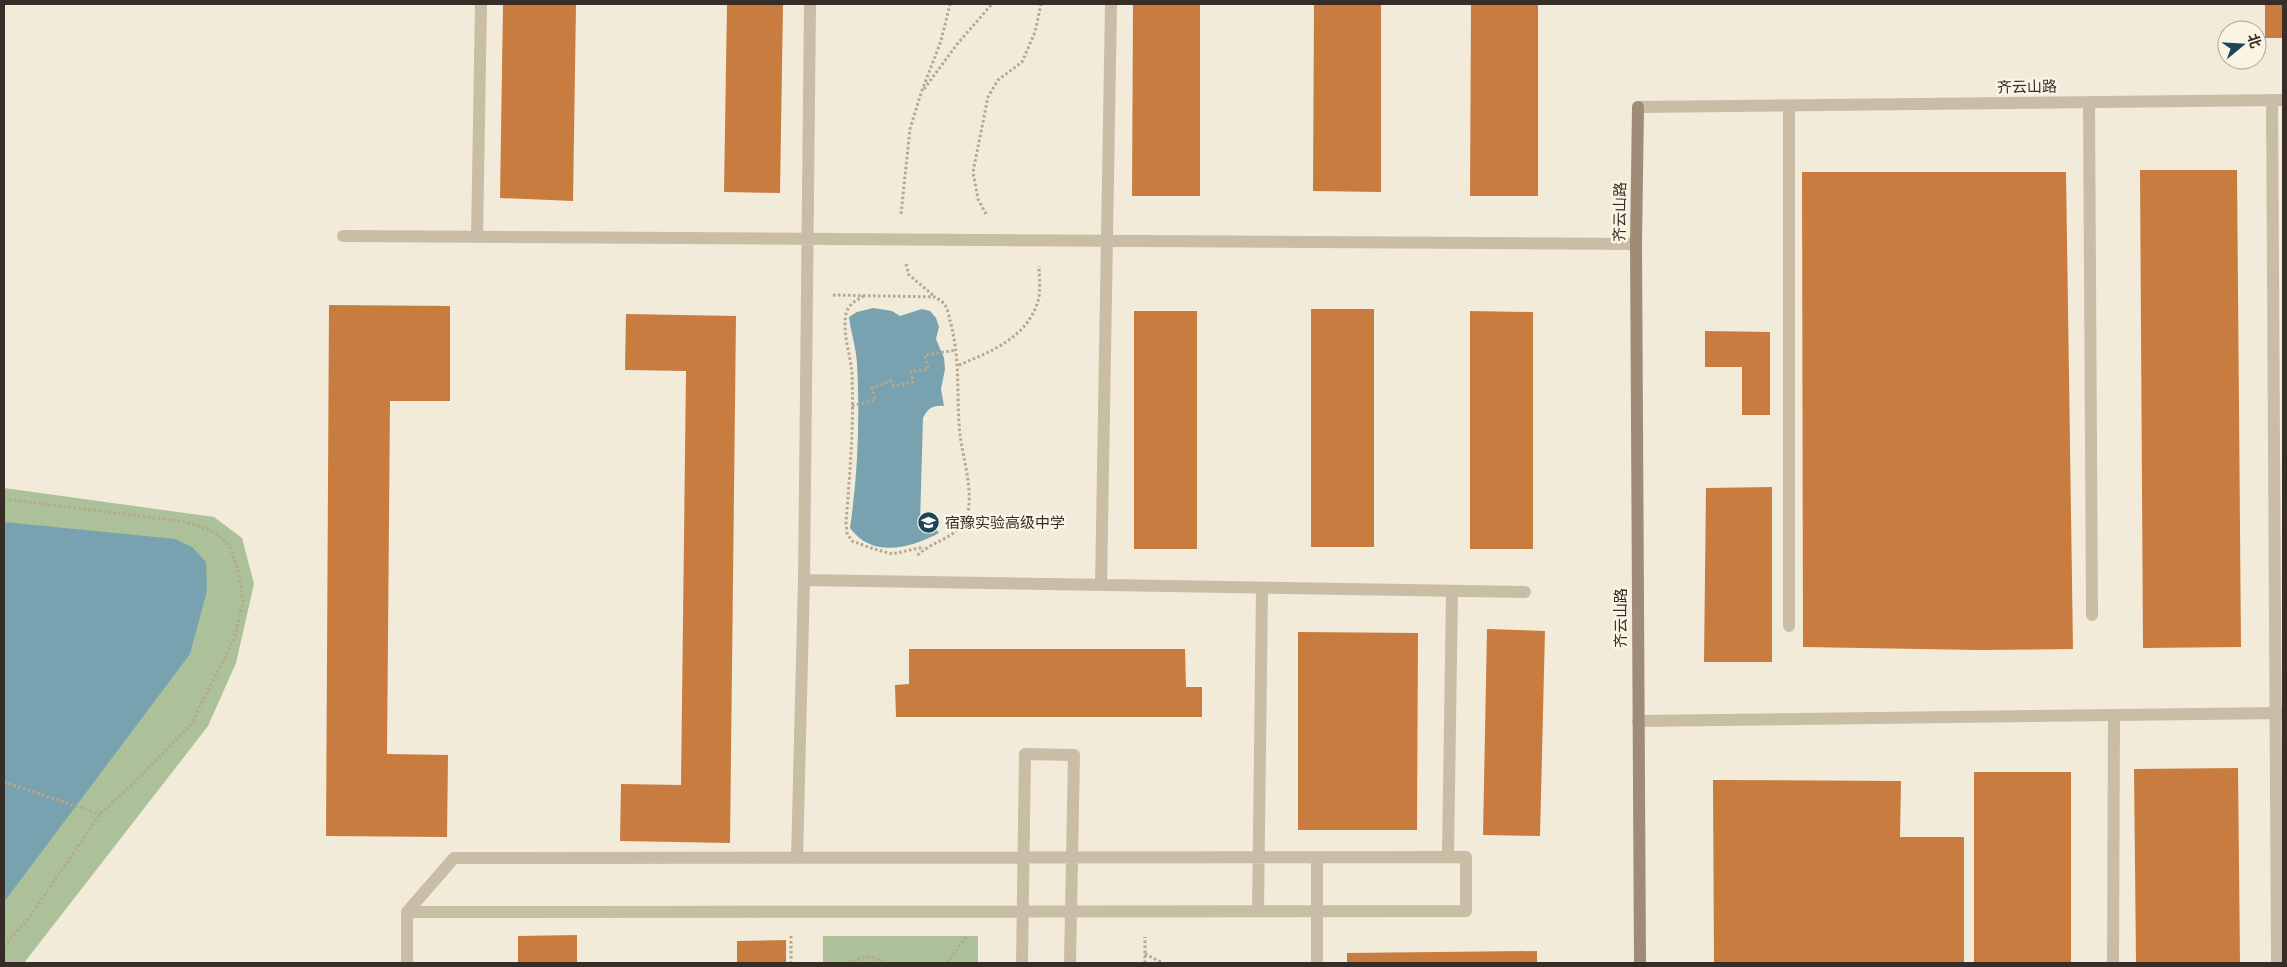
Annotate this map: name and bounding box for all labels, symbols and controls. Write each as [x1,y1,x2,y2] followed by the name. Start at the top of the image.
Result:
[2217,20,2267,70] north arrow
[2243,32,2265,51] text: 北
[1997,76,2057,98] street label: 齐云山路
[1609,182,1631,242] street label: 齐云山路
[917,511,941,535] school or university icon: 宿豫实验高级中学
[945,513,1065,533] place label: 宿豫实验高级中学
[1611,588,1631,648] street label: 齐云山路

